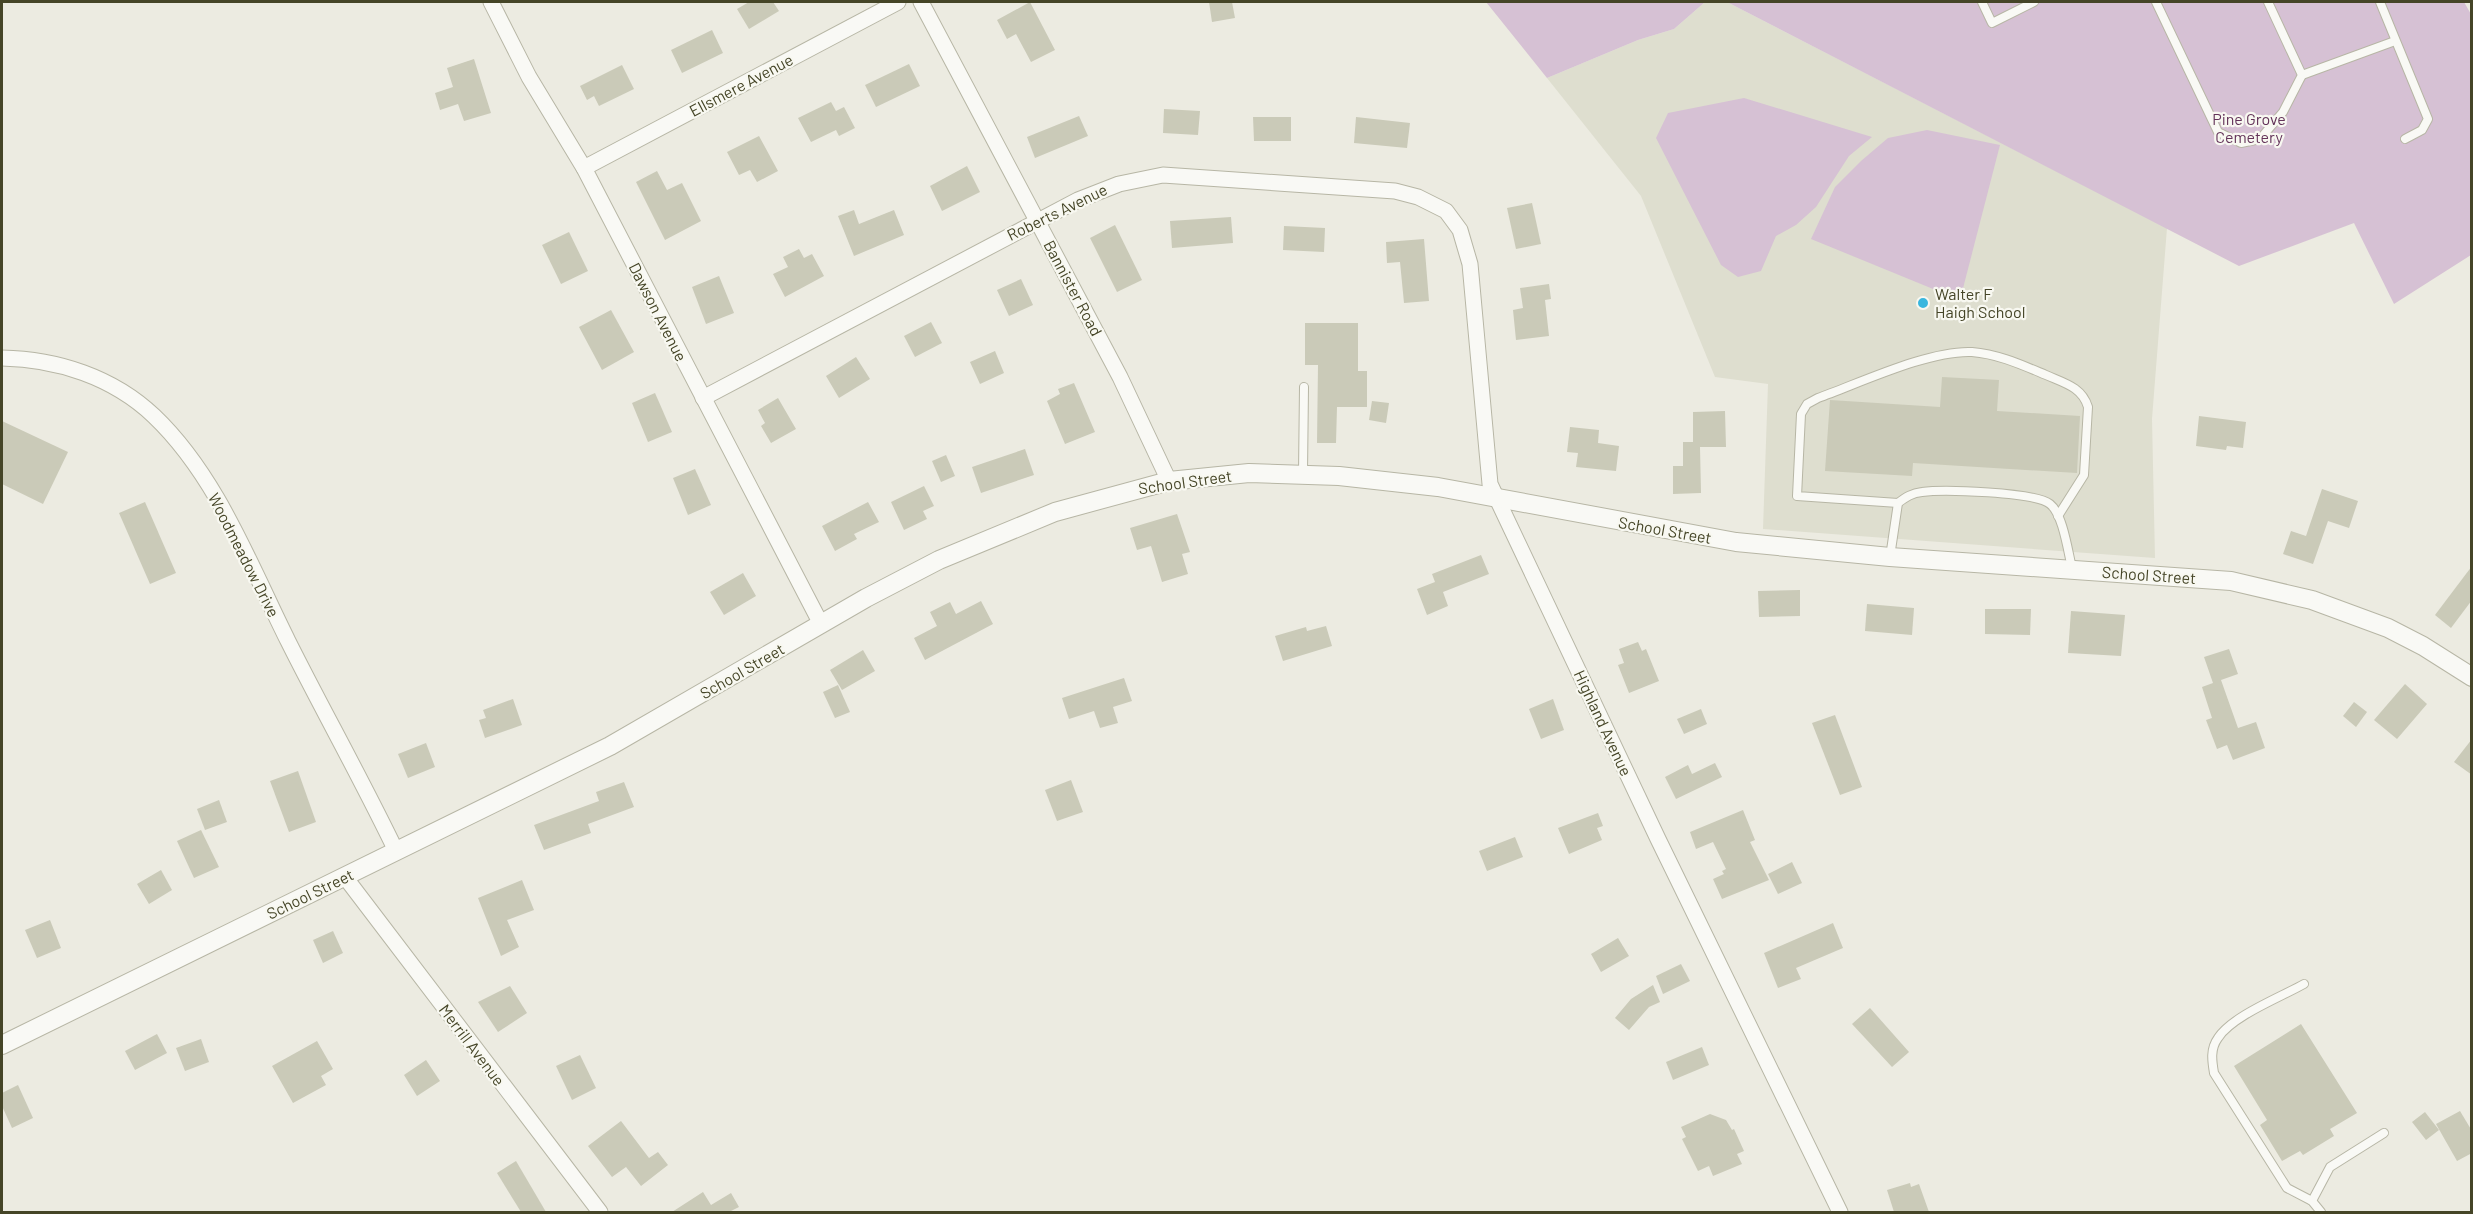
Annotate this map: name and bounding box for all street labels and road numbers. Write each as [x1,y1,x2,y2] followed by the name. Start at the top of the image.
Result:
[686,49,796,120] street label: Ellsmere Avenue
[1004,179,1110,244] street label: Roberts Avenue
[1040,237,1107,339] street label: Bannister Road
[625,259,691,364] street label: Dawson Avenue
[1137,466,1233,497] street label: School Street
[205,490,284,620] street label: Woodmeadow Drive
[1617,512,1713,547] street label: School Street
[2101,562,2197,587] street label: School Street
[696,639,787,702] street label: School Street
[1571,667,1636,779] street label: Highland Avenue
[263,864,356,923] street label: School Street
[436,1000,509,1089] street label: Merrill Avenue

